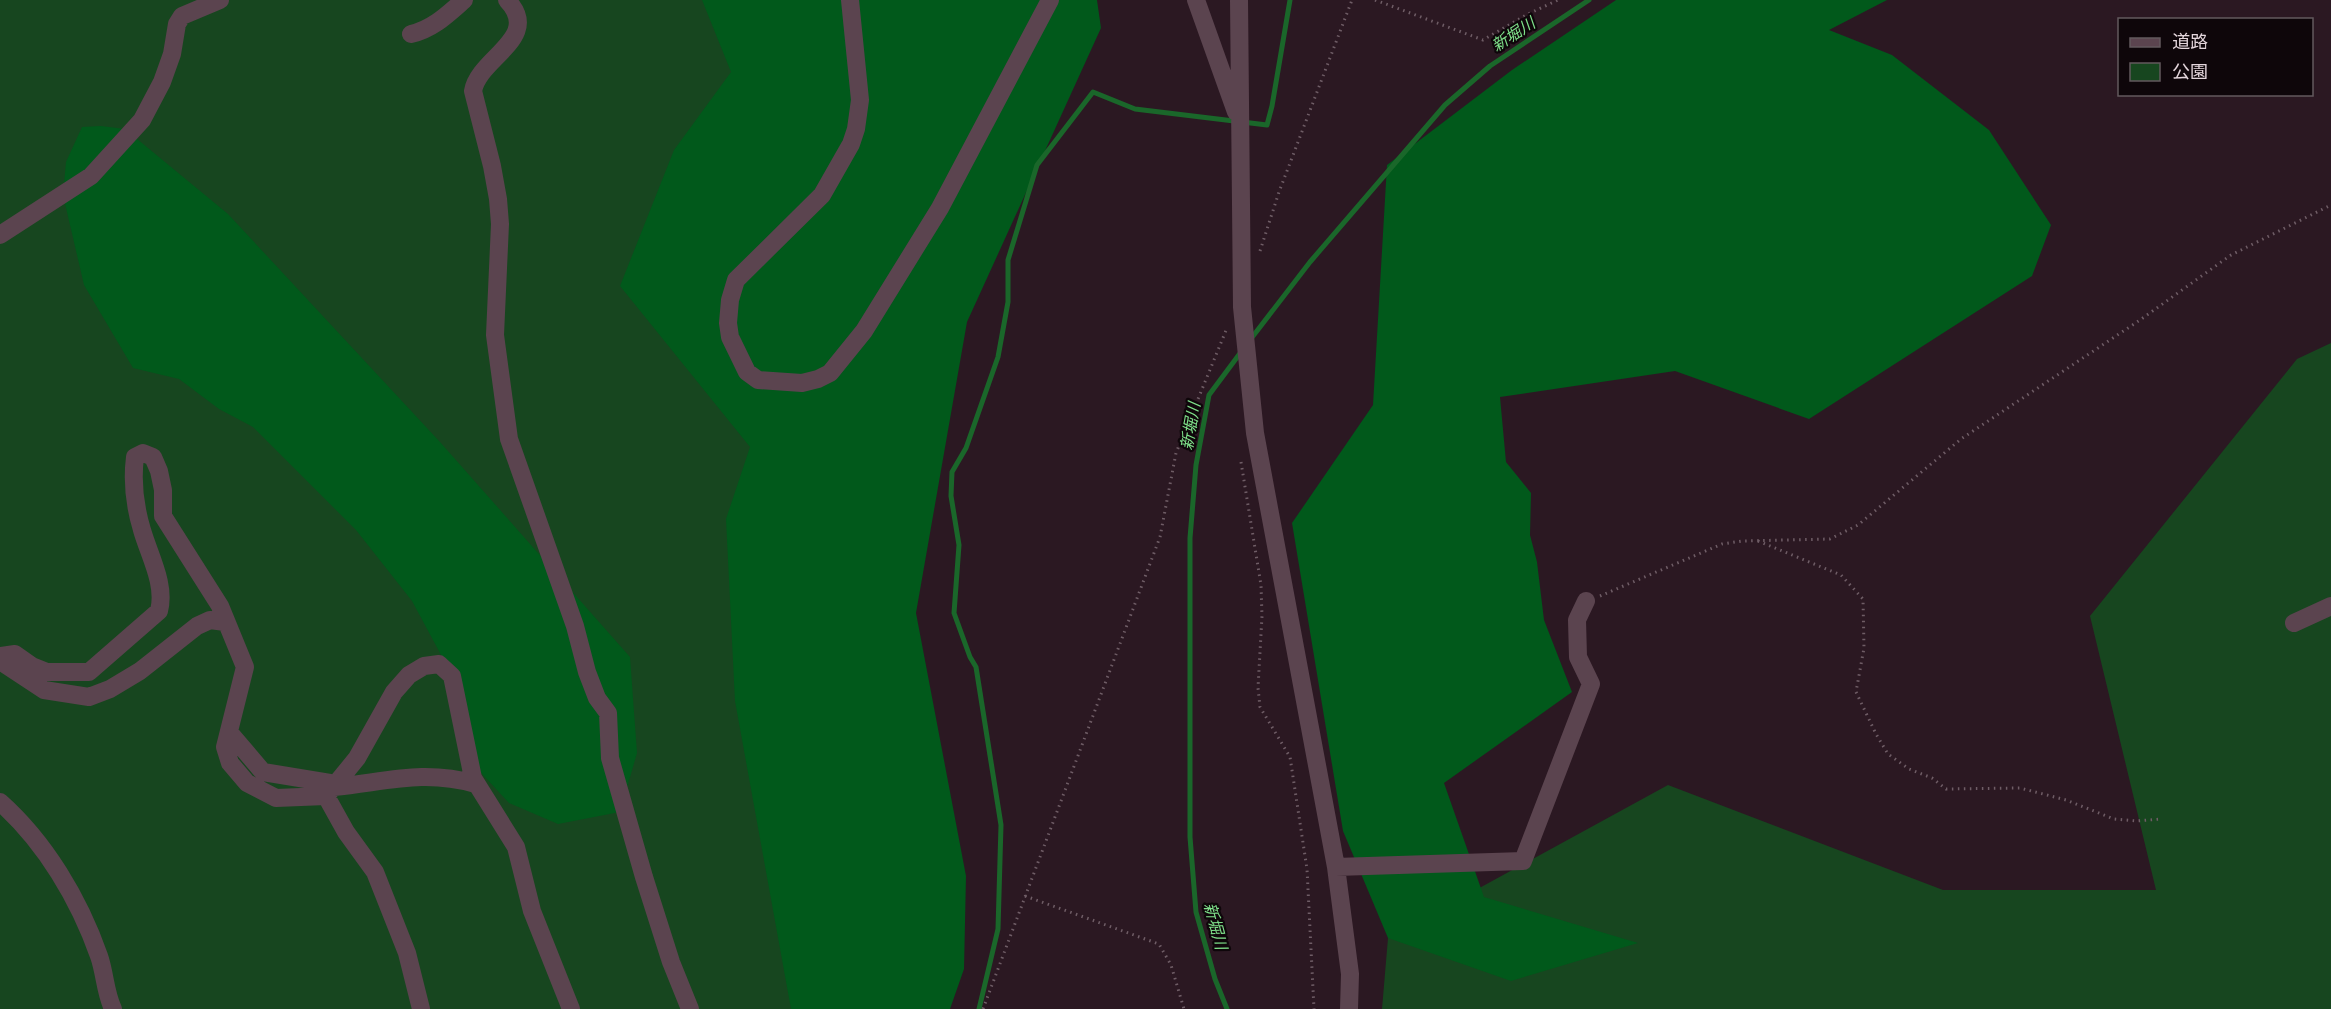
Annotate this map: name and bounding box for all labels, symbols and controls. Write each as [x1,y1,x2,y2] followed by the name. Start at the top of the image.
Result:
[1486,10,1541,57] water label: 新堀川
[2118,18,2313,96] legend
[2172,28,2208,55] text: 道路
[2172,58,2208,85] text: 公園
[1174,398,1206,452] water label: 新堀川
[1198,900,1234,954] water label: 新堀川

